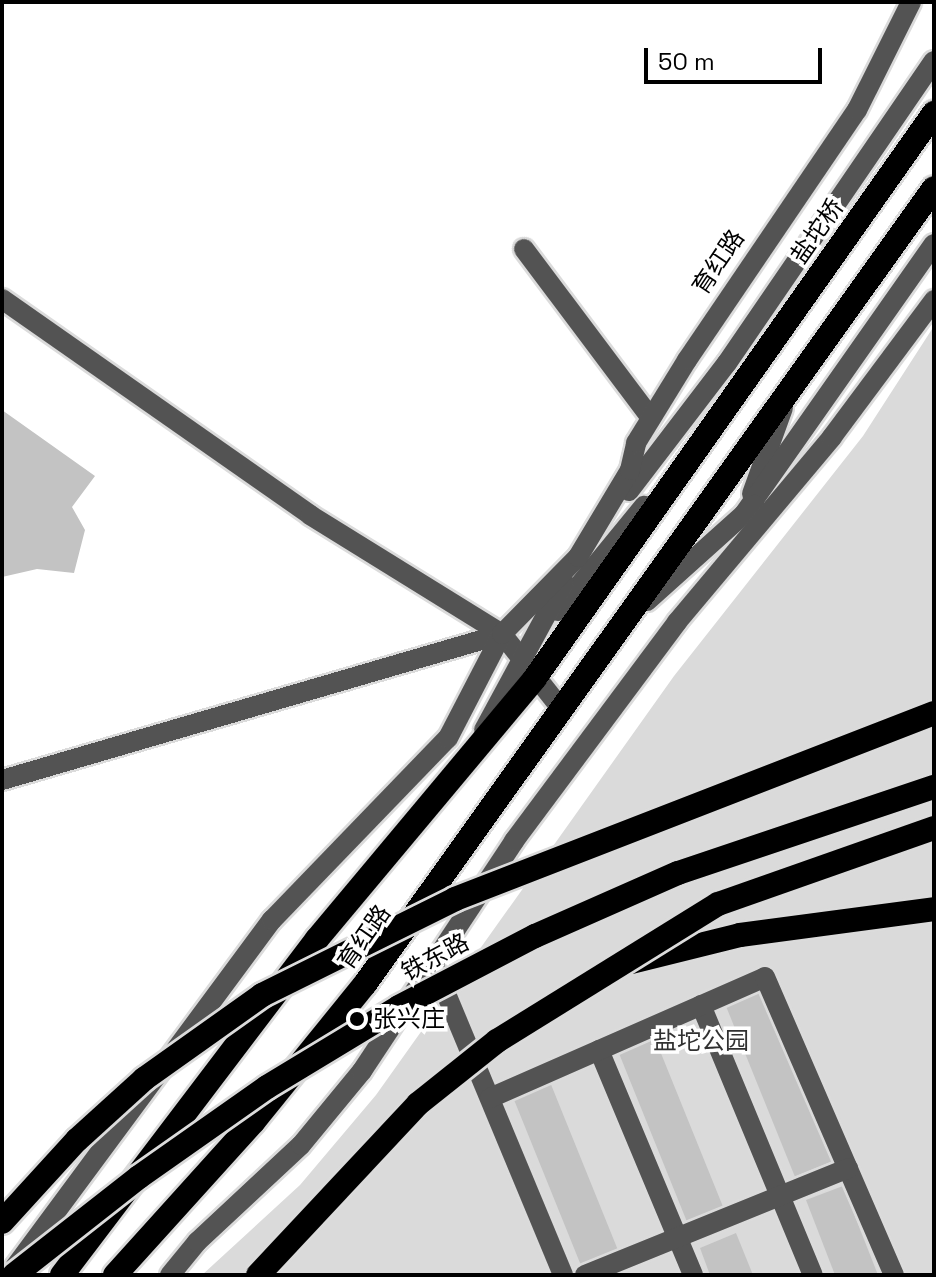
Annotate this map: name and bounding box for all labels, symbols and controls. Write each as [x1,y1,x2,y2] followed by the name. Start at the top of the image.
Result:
[648,32,826,82] scale bar
[658,46,715,77] text: 50 m
[785,193,849,269] street label: 盐坨桥
[686,224,750,300] street label: 育红路
[332,899,396,975] street label: 育红路
[396,927,474,987] street label: 铁东路
[373,1005,445,1033] place label: 张兴庄
[348,1010,366,1028] marker: 张兴庄
[653,1027,749,1055] park label: 盐坨公园

